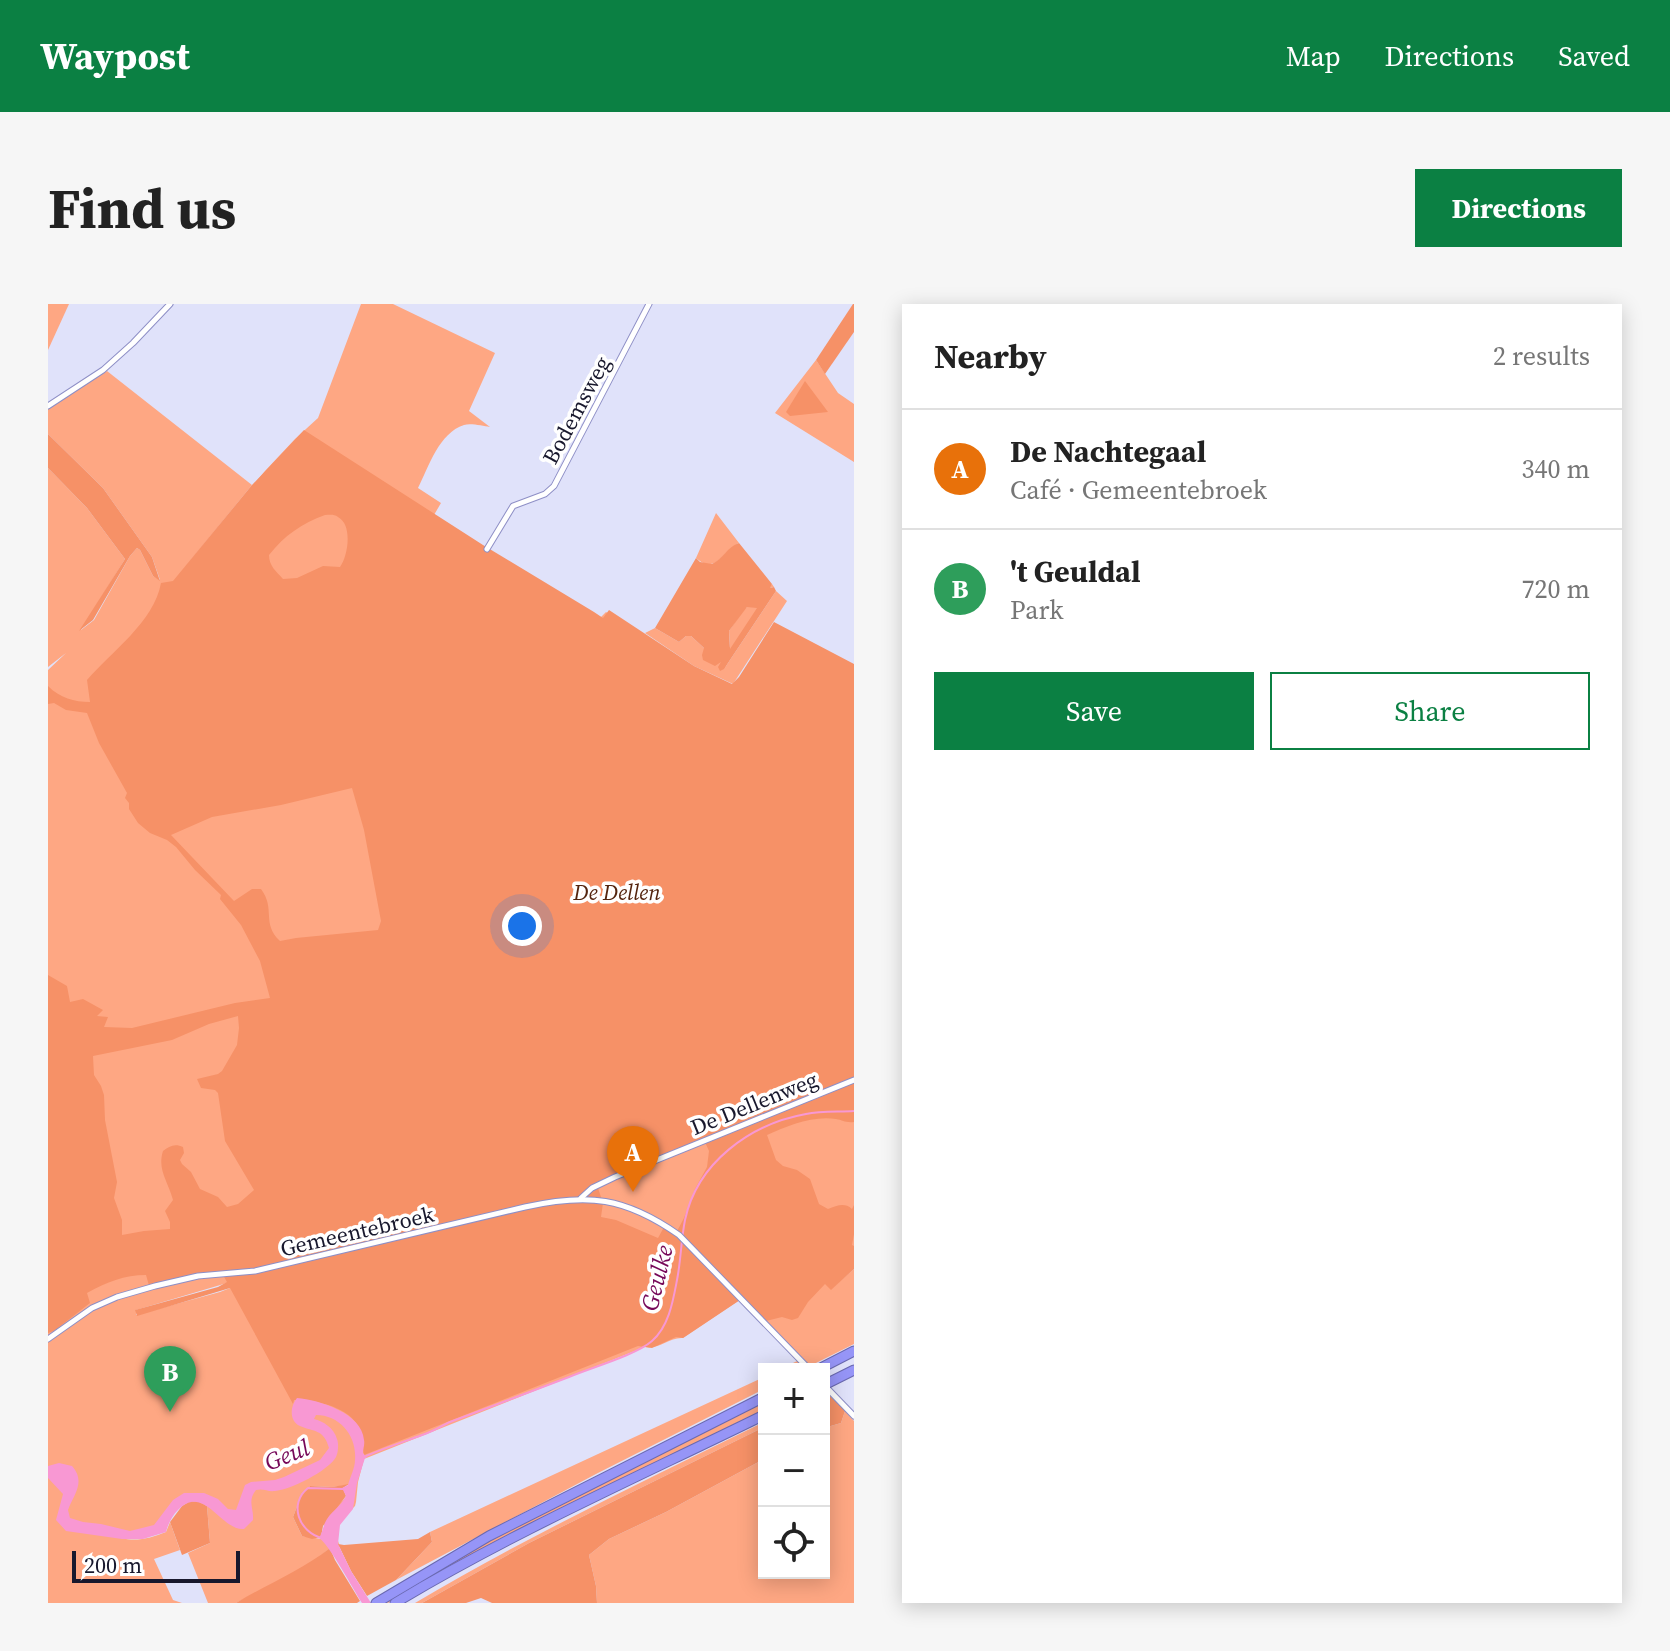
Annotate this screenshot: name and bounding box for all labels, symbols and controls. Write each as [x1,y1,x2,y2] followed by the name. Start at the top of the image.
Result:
[40,30,190,82] text: Waypost
[1286,37,1341,75] text: Map
[1385,37,1514,75] text: Directions
[1558,37,1630,75] text: Saved
[1415,169,1622,247] button: Directions
[48,170,236,247] text: Find us
[934,333,1047,379] text: Nearby
[1493,338,1590,374] text: 2 results
[535,351,617,469] street label: Bodemsweg
[1010,431,1206,472] text: De Nachtegaal
[951,451,969,487] text: A
[1522,451,1590,487] text: 340 m
[1010,472,1267,508] text: Café · Gemeentebroek
[1010,551,1141,592] text: 't Geuldal
[952,571,968,607] text: B
[1522,571,1590,607] text: 720 m
[1010,592,1063,628] text: Park
[934,672,1254,750] button: Save
[1270,672,1590,750] button: Share
[572,877,661,907] park label: De Dellen
[502,906,542,946] your location
[686,1064,822,1142] street label: De Dellenweg
[607,1126,659,1192] pin: A
[277,1199,438,1263] street label: Gemeentebroek
[632,1241,681,1314] water label: Geulke
[144,1346,196,1412] pin: B
[758,1363,830,1579] map controls
[758,1363,830,1435] button: +
[260,1431,314,1478] water label: Geul
[758,1435,830,1507] button: −
[758,1507,830,1579] button: locate
[72,1547,240,1583] scale bar
[84,1550,142,1580] text: 200 m

